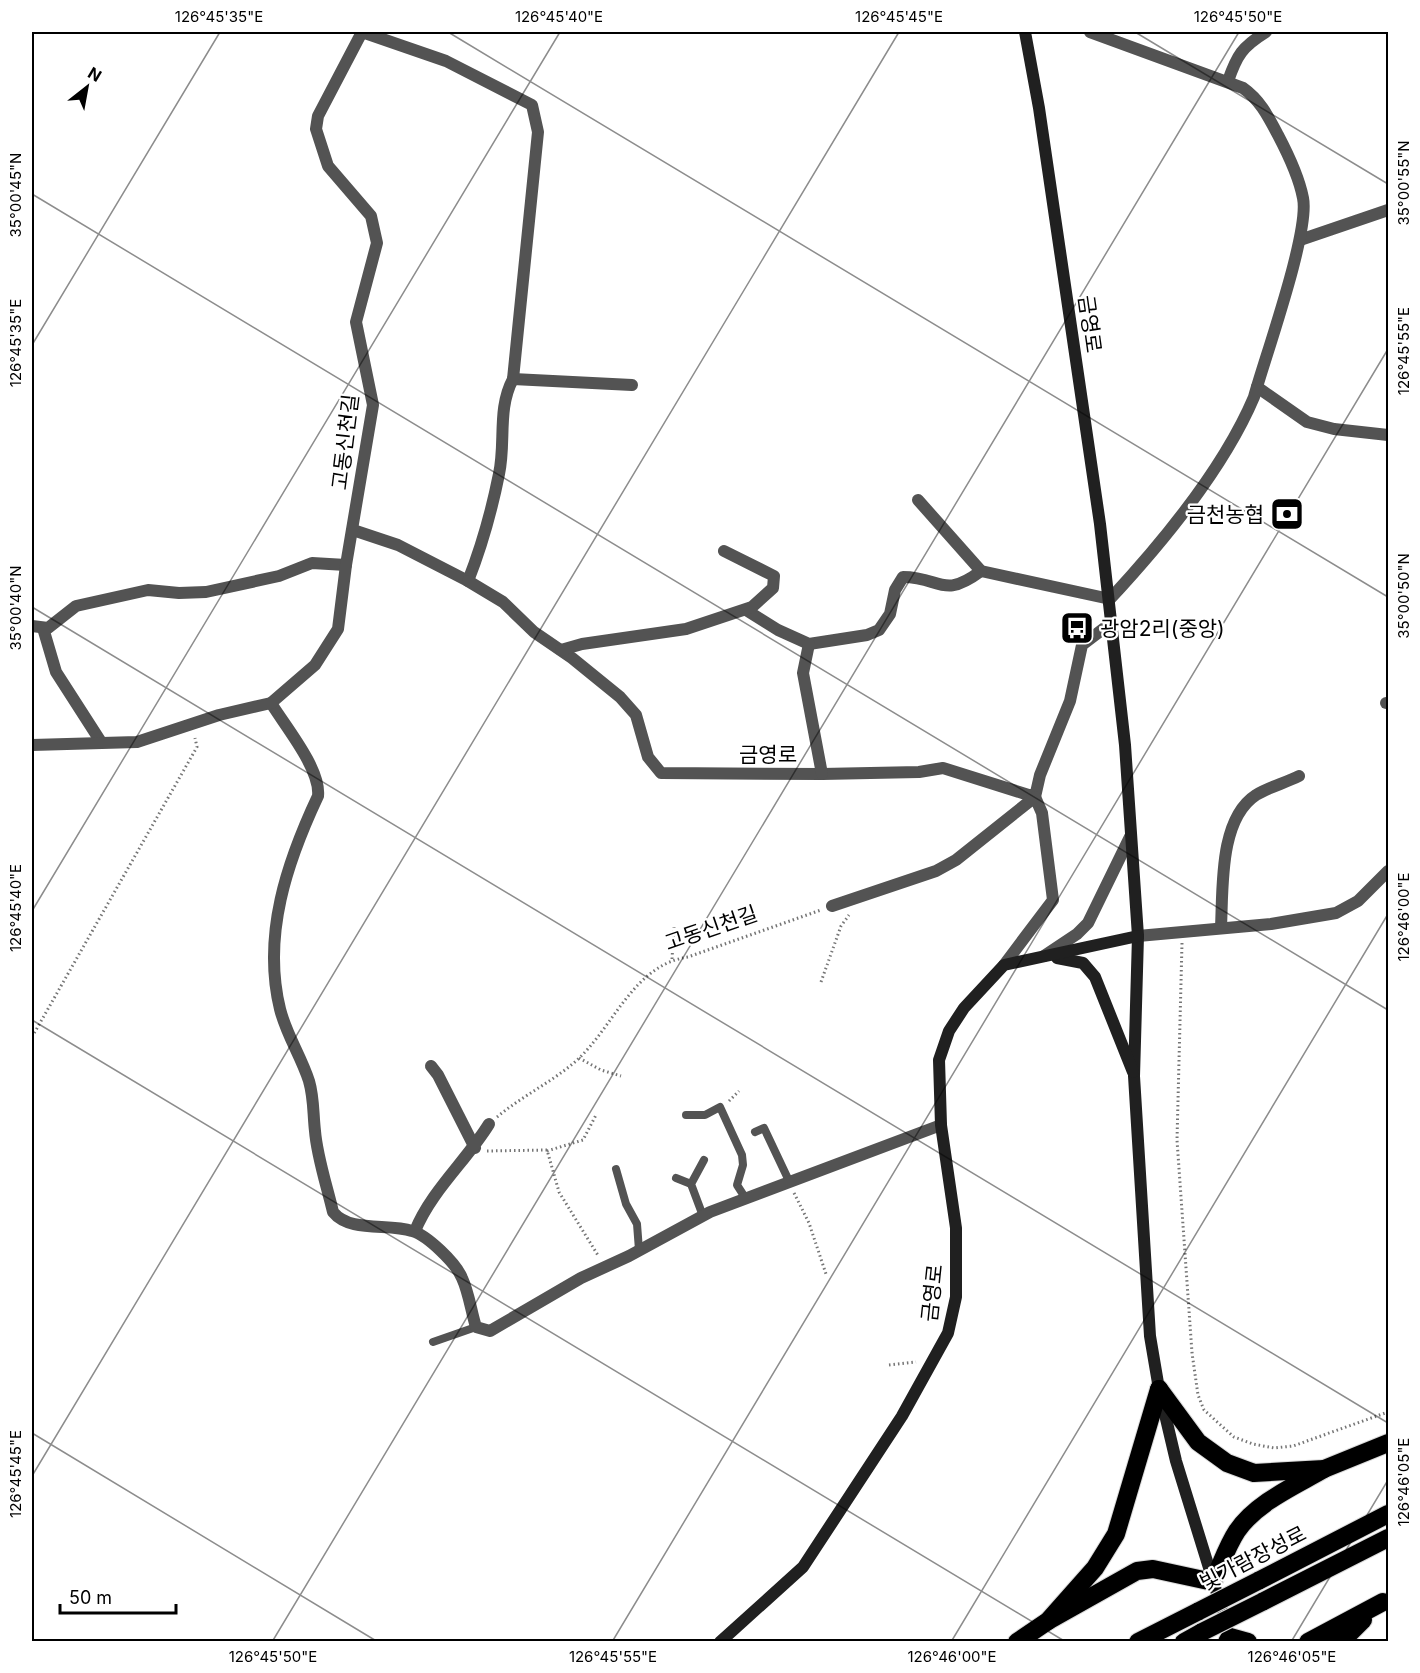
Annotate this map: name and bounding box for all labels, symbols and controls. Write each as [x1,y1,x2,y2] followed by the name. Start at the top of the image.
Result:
[175,7,263,26] text: 126°45'35"E
[515,7,603,26] text: 126°45'40"E
[855,7,943,26] text: 126°45'45"E
[1194,7,1282,26] text: 126°45'50"E
[57,57,117,117] north arrow
[84,62,105,86] text: N
[1394,140,1413,226] text: 35°00'55"N
[6,153,25,237] text: 35°00'45"N
[1074,294,1106,354] street label: 금영로
[6,299,25,387] text: 126°45'35"E
[1394,307,1413,395] text: 126°45'55"E
[327,393,363,491] street label: 고동신천길
[1269,496,1305,532] bank icon: 금천농협
[1187,502,1264,527] place label: 금천농협
[1394,553,1413,639] text: 35°00'50"N
[6,565,25,651] text: 35°00'40"N
[1059,610,1095,646] bus stop icon: 광암2리(중앙)
[1100,616,1225,641] place label: 광암2리(중앙)
[739,742,797,767] street label: 금영로
[6,864,25,952] text: 126°45'40"E
[1394,872,1413,962] text: 126°46'00"E
[661,900,761,956] street label: 고동신천길
[917,1263,947,1323] street label: 금영로
[6,1430,25,1518] text: 126°45'45"E
[1394,1438,1413,1526] text: 126°46'05"E
[1196,1521,1310,1595] street label: 빛가람장성로
[60,1577,176,1615] scale bar
[69,1587,112,1608] text: 50 m
[229,1647,317,1666] text: 126°45'50"E
[569,1647,657,1666] text: 126°45'55"E
[907,1647,997,1666] text: 126°46'00"E
[1248,1647,1336,1666] text: 126°46'05"E

